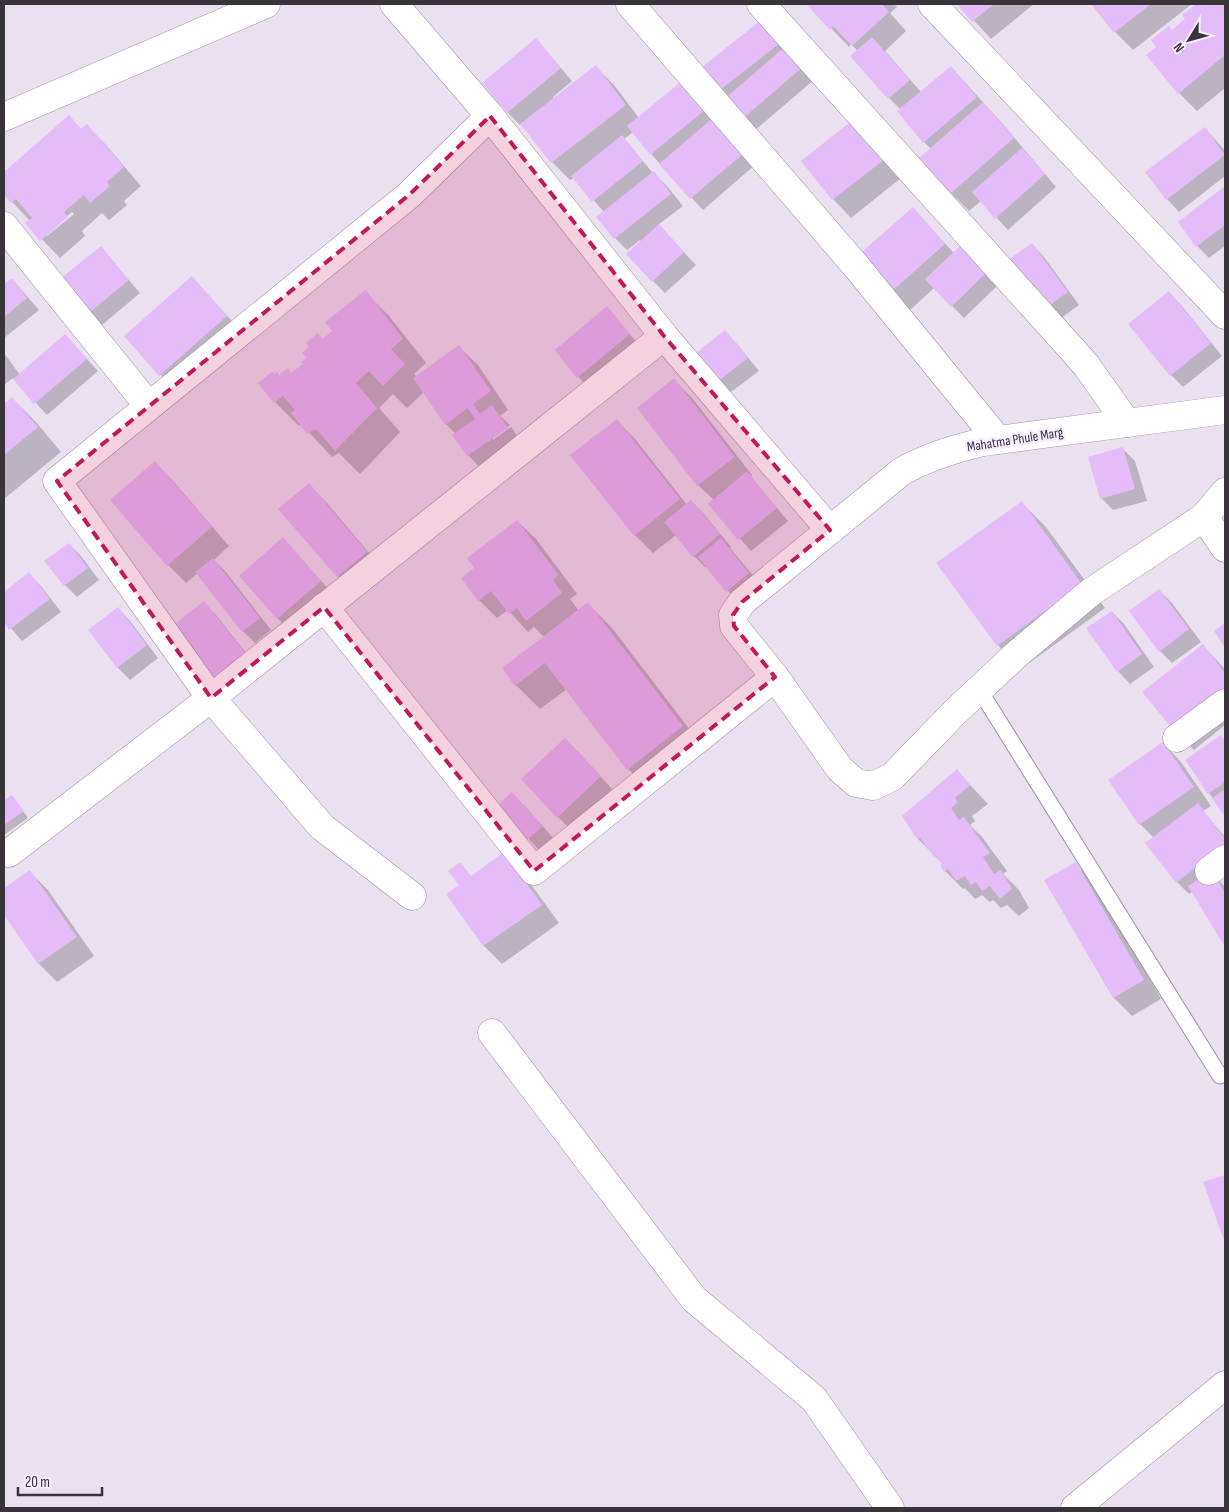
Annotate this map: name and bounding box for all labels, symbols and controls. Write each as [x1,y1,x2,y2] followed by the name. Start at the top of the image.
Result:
[1164,15,1214,65] north arrow
[1170,39,1188,56] text: N
[966,423,1065,455] street label: Mahatma Phule Marg
[18,1464,101,1496] scale bar
[25,1473,50,1492] text: 20 m

